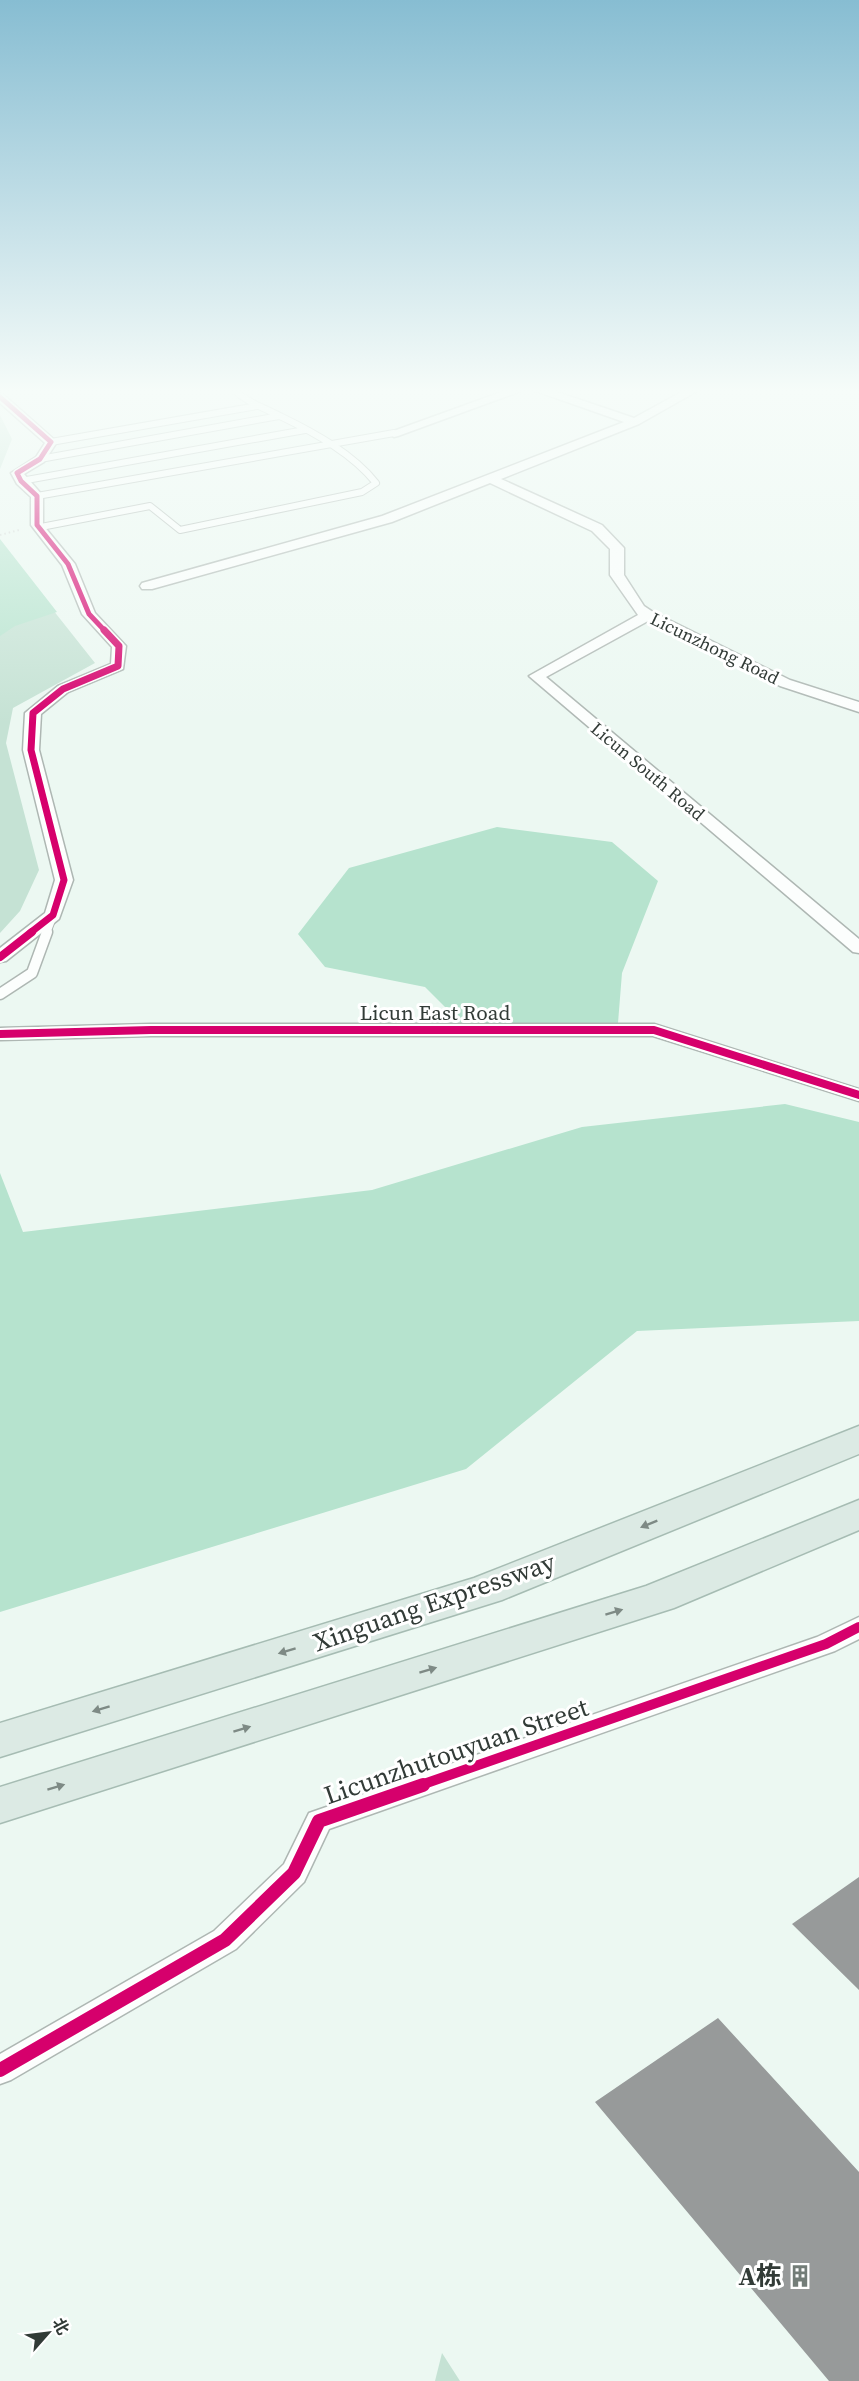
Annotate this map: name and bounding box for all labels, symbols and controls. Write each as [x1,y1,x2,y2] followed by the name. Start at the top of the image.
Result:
[646,606,784,690] street label: Licunzhong Road
[586,716,710,826] street label: Licun South Road
[360,998,510,1027] street label: Licun East Road
[640,1520,658,1529] one-way arrow
[308,1543,560,1660] street label: Xinguang Expressway
[605,1607,623,1616] one-way arrow
[278,1647,296,1656] one-way arrow
[419,1665,437,1674] one-way arrow
[319,1689,593,1813] street label: Licunzhutouyuan Street
[92,1705,110,1714] one-way arrow
[233,1724,251,1733] one-way arrow
[47,1782,65,1792] one-way arrow
[738,2258,782,2294] place label: A栋
[787,2263,813,2289] building icon: A栋
[18,2303,78,2363] north arrow
[48,2314,75,2338] text: 北

